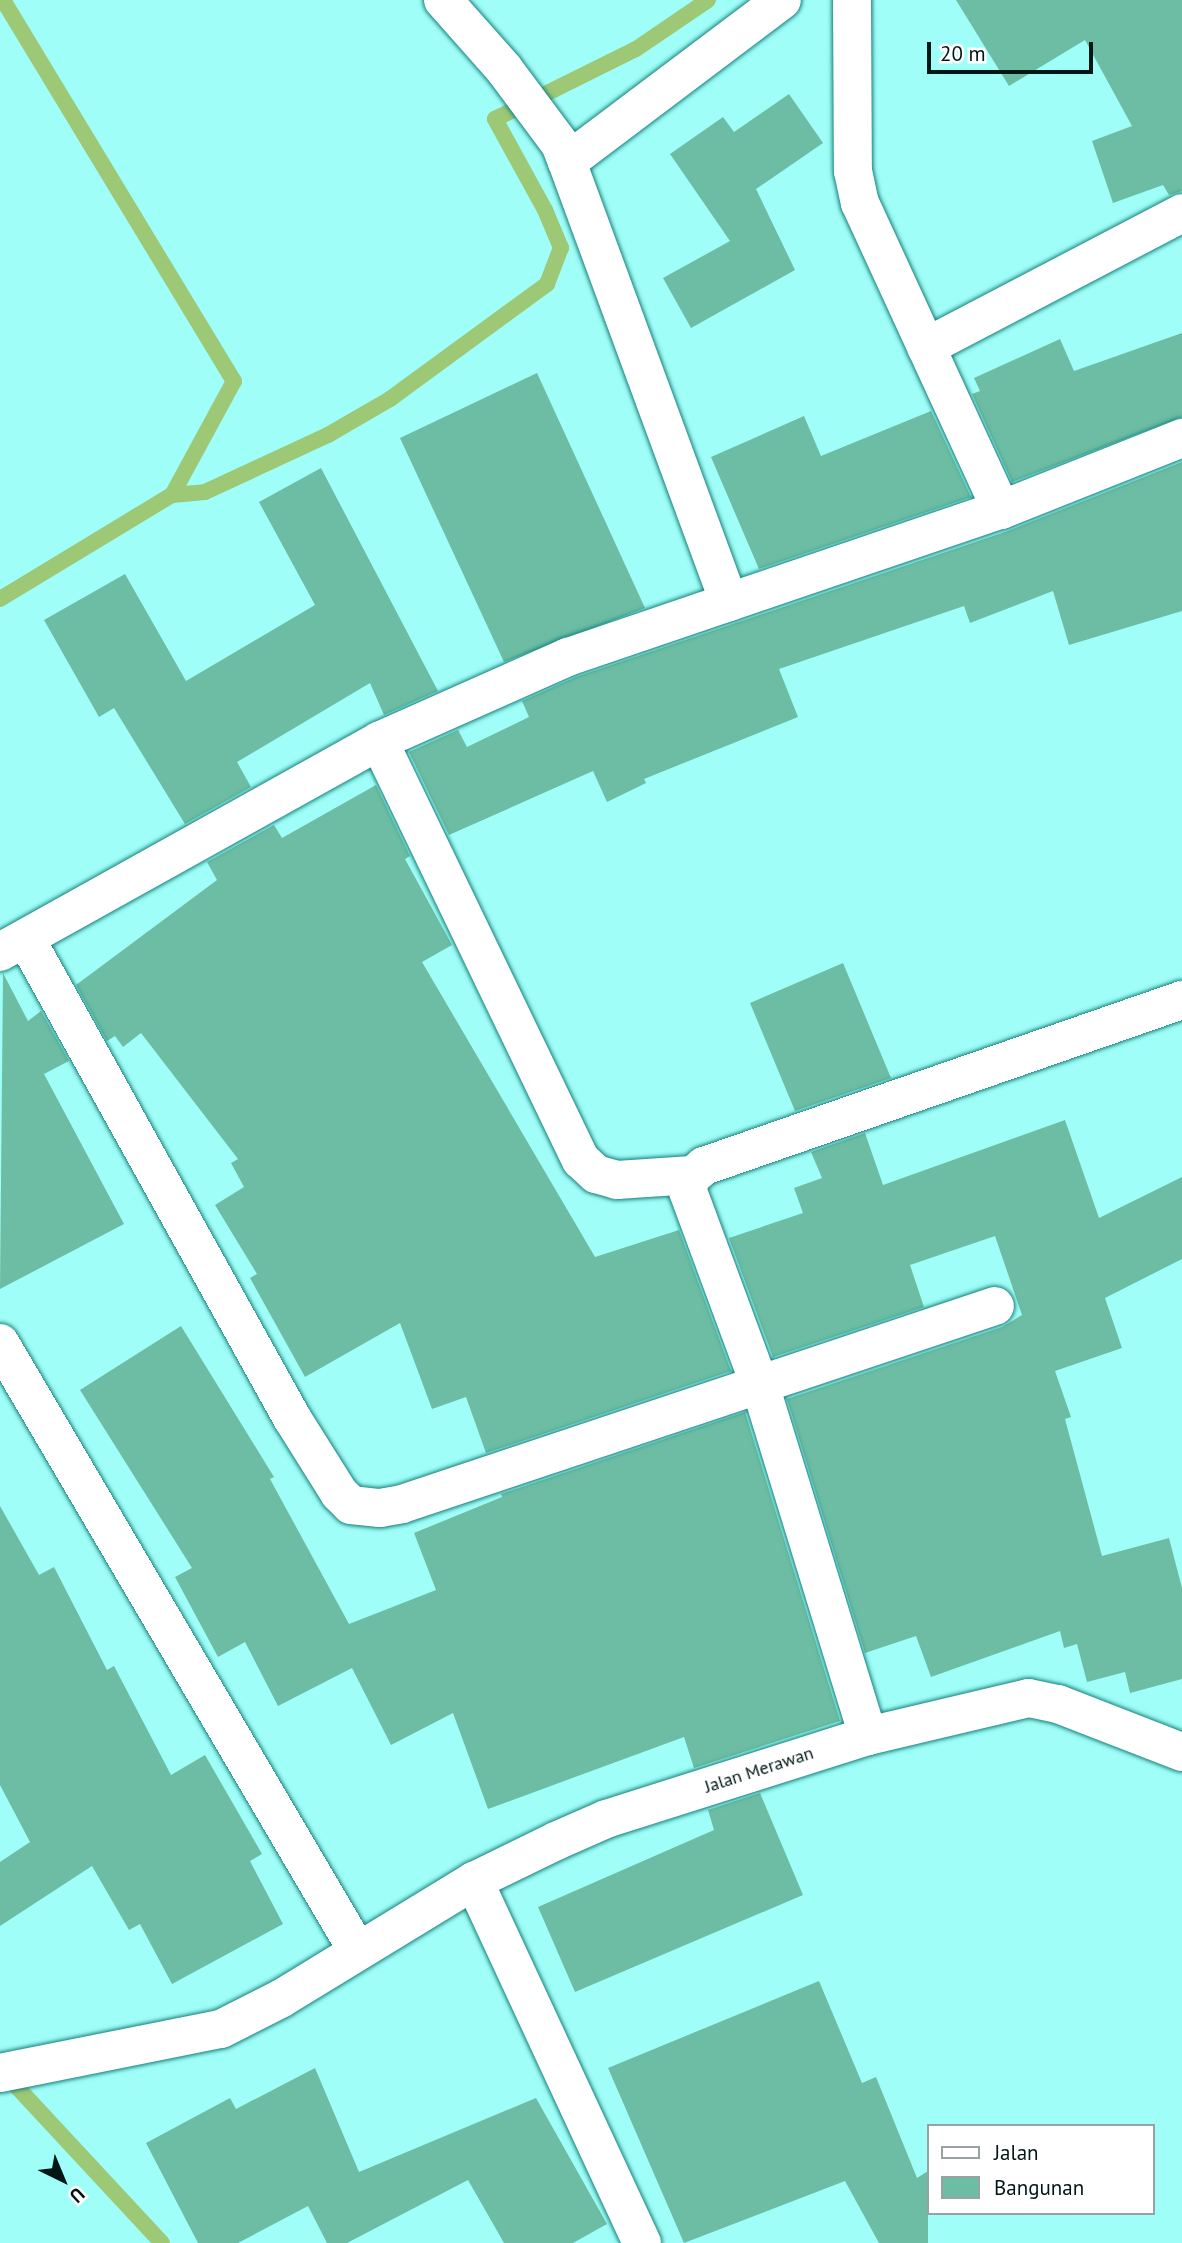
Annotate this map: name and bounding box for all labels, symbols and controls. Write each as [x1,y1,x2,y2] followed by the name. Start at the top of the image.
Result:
[930,28,1096,72] scale bar
[940,40,986,67] text: 20 m
[702,1742,816,1798] street label: Jalan Merawan
[926,2124,1154,2215] legend
[994,2139,1039,2166] text: Jalan
[28,2145,98,2215] north arrow
[994,2174,1084,2201] text: Bangunan
[65,2183,90,2208] text: U

